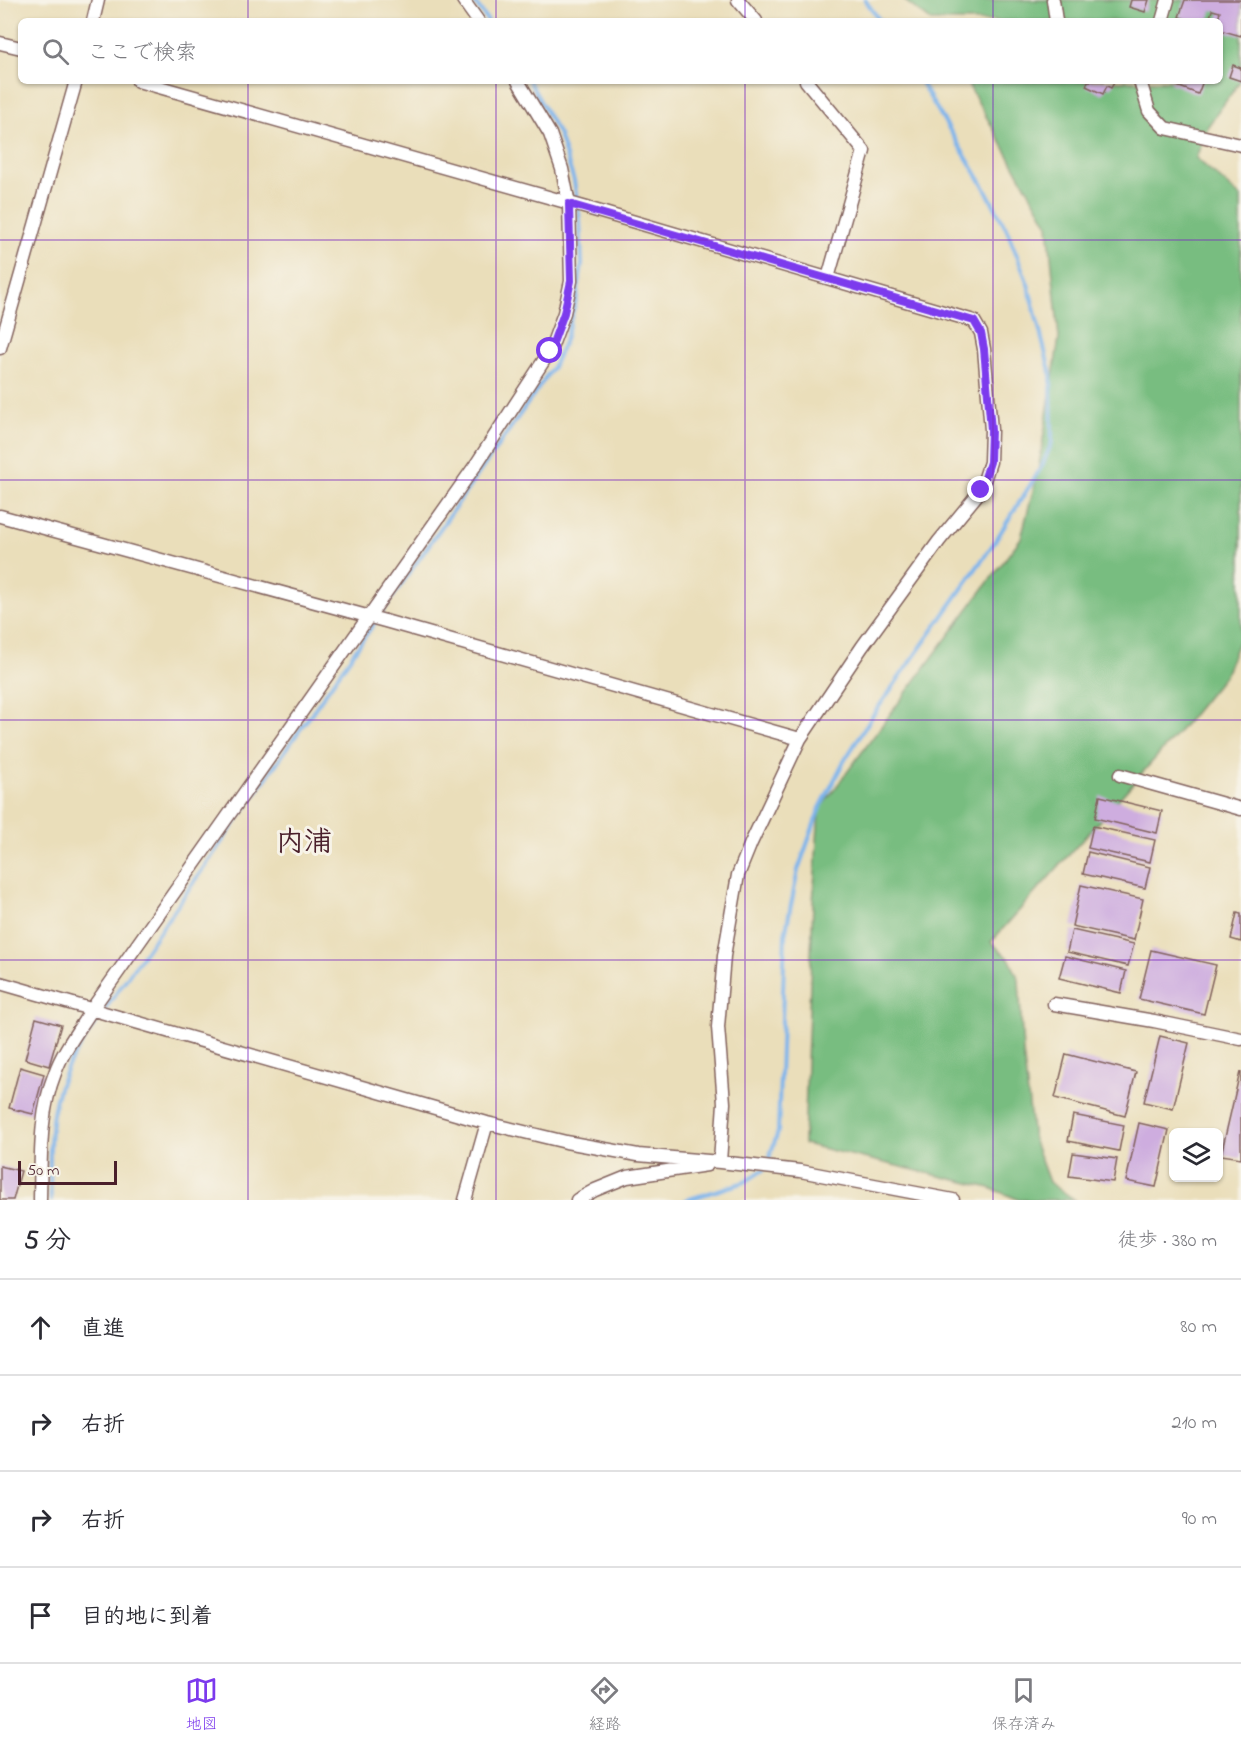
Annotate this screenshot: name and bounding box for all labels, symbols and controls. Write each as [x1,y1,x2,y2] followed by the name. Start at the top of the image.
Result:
[18,18,1223,84] search box
[39,35,72,68] icon: search
[87,38,197,70] text: ここで検索
[536,337,562,363] route start
[967,476,993,502] route end
[276,823,332,864] district label: 内浦
[1169,1128,1223,1182] map controls
[1169,1128,1223,1182] button: layers
[18,1158,117,1186] scale bar
[27,1159,59,1183] text: 50 m
[24,1223,71,1261] text: 5 分
[1118,1227,1217,1256] text: 徒歩 · 380 m
[24,1311,57,1344] icon: ahead
[1180,1313,1217,1342] text: 80 m
[81,1314,125,1346] text: 直進
[24,1407,57,1440] icon: right
[1172,1409,1217,1438] text: 210 m
[81,1410,125,1442] text: 右折
[24,1503,57,1536] icon: right
[1182,1505,1217,1534] text: 90 m
[81,1506,125,1538] text: 右折
[24,1599,57,1632] icon: arrive
[81,1602,213,1634] text: 目的地に到着
[185,1674,218,1737] tab: 地図
[588,1674,621,1737] tab: 経路
[992,1674,1056,1737] tab: 保存済み

